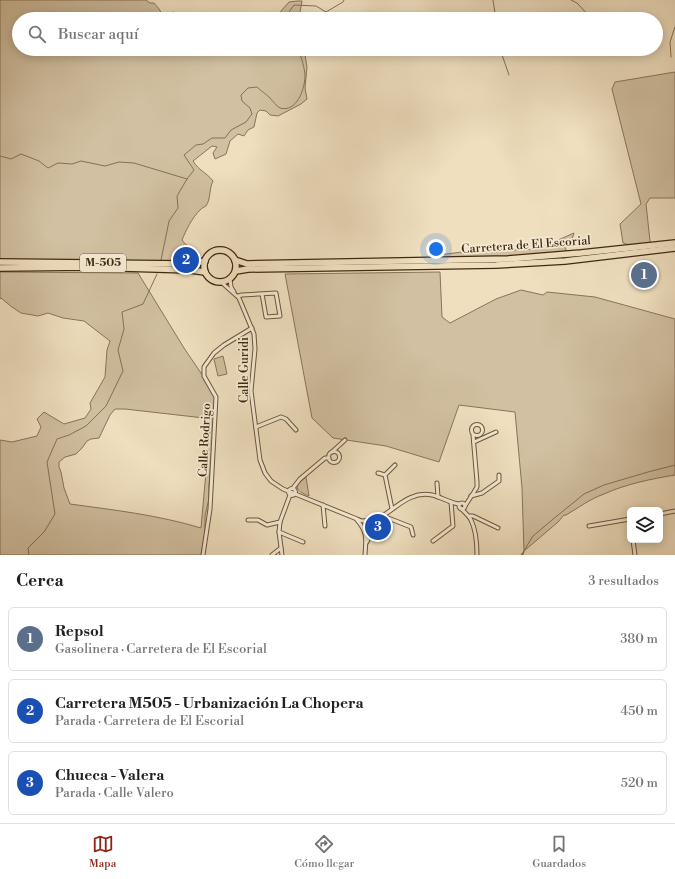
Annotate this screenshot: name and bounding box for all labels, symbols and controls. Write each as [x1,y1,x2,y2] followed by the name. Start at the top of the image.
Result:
[12,12,663,56] search box
[26,23,48,45] icon: search
[58,25,139,44] text: Buscar aquí
[461,233,592,257] street label: Carretera de El Escorial
[426,239,446,259] your location
[173,245,199,275] pin: 2
[80,254,126,272] road number: M-505
[631,260,657,290] pin: 1
[237,337,252,403] street label: Calle Guridi
[196,402,214,477] street label: Calle Rodrigo
[627,507,663,543] map controls
[627,507,663,543] button: layers
[365,512,391,542] pin: 3
[16,570,64,592] text: Cerca
[588,573,659,589] text: 3 resultados
[55,622,104,641] text: Repsol
[27,631,33,647] text: 1
[620,631,658,647] text: 380 m
[55,641,267,657] text: Gasolinera · Carretera de El Escorial
[55,694,364,713] text: Carretera M505 - Urbanización La Chopera
[26,703,34,719] text: 2
[620,703,658,719] text: 450 m
[55,713,244,729] text: Parada · Carretera de El Escorial
[55,766,164,785] text: Chueca - Valera
[26,775,34,791] text: 3
[621,775,658,791] text: 520 m
[55,785,174,801] text: Parada · Calle Valero
[89,833,116,871] tab: Mapa
[294,833,354,871] tab: Cómo llegar
[532,833,586,871] tab: Guardados

